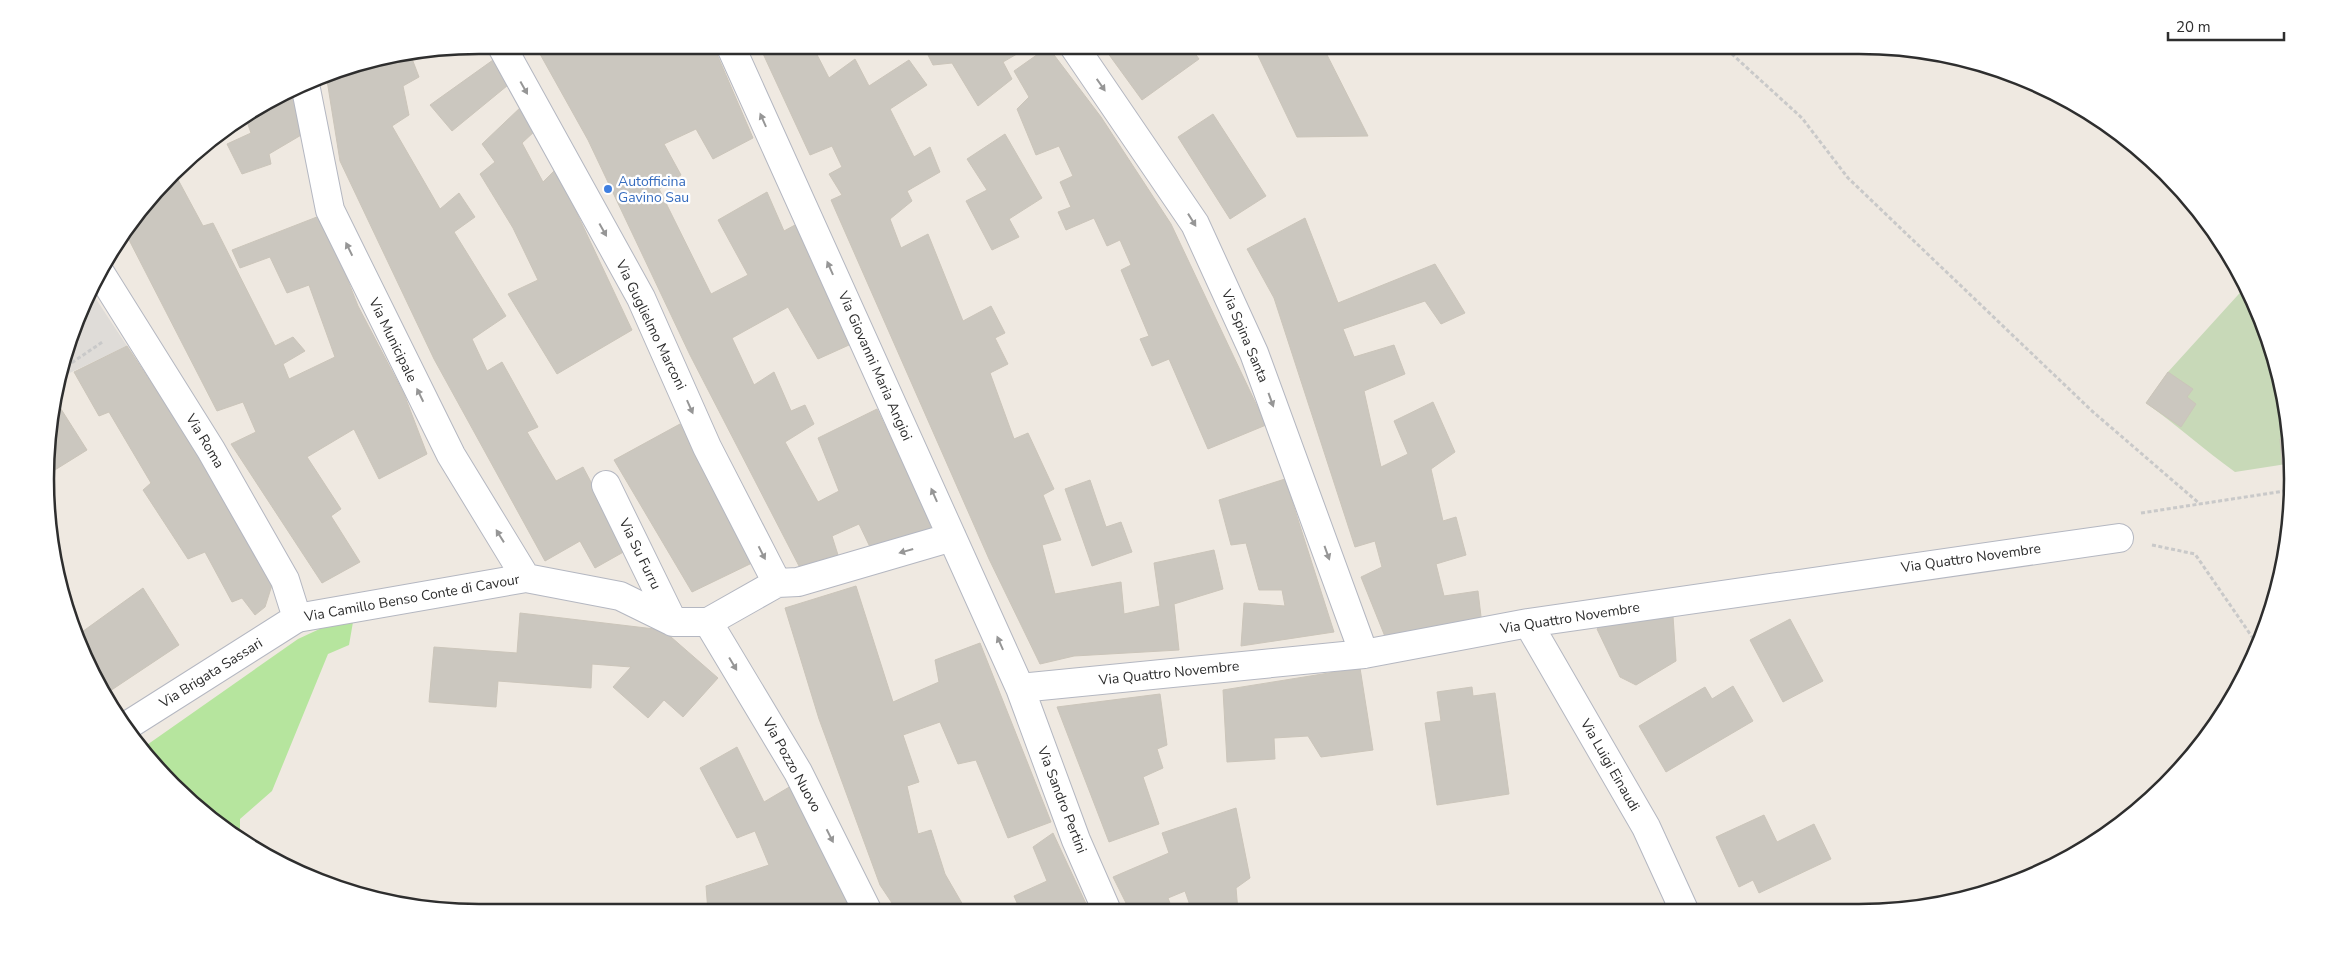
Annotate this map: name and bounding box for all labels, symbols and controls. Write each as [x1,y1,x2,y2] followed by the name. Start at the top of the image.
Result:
[2168,10,2284,42] scale bar
[2176,17,2211,37] text: 20 m
[1096,78,1106,92] one-way arrow
[520,81,529,94] one-way arrow
[759,113,767,127] one-way arrow
[618,172,689,207] place label: Autofficina Gavino Sau
[602,183,614,195] marker: Autofficina Gavino Sau
[1187,213,1196,226] one-way arrow
[599,222,607,237] one-way arrow
[345,242,353,256] one-way arrow
[611,256,691,393] street label: Via Guglielmo Marconi
[826,261,834,275] one-way arrow
[1216,286,1273,385] street label: Via Spina Santa
[833,287,917,444] street label: Via Giovanni Maria Angioi
[364,294,422,385] street label: Via Municipale
[416,388,424,402] one-way arrow
[1268,393,1275,408] one-way arrow
[686,400,694,414] one-way arrow
[181,409,229,472] street label: Via Roma
[929,488,937,502] one-way arrow
[614,514,665,593] street label: Via Su Furru
[496,530,505,543] one-way arrow
[1899,539,2042,577] street label: Via Quattro Novembre
[758,545,766,560] one-way arrow
[1323,546,1331,561] one-way arrow
[898,547,913,555] one-way arrow
[302,570,521,626] street label: Via Camillo Benso Conte di Cavour
[1498,598,1641,639] street label: Via Quattro Novembre
[155,634,266,713] street label: Via Brigata Sassari
[996,636,1004,650] one-way arrow
[1097,656,1240,690] street label: Via Quattro Novembre
[729,658,738,671] one-way arrow
[758,714,826,816] street label: Via Pozzo Nuovo
[1575,715,1644,815] street label: Via Luigi Einaudi
[1033,743,1091,856] street label: Via Sandro Pertini
[826,829,834,843] one-way arrow

